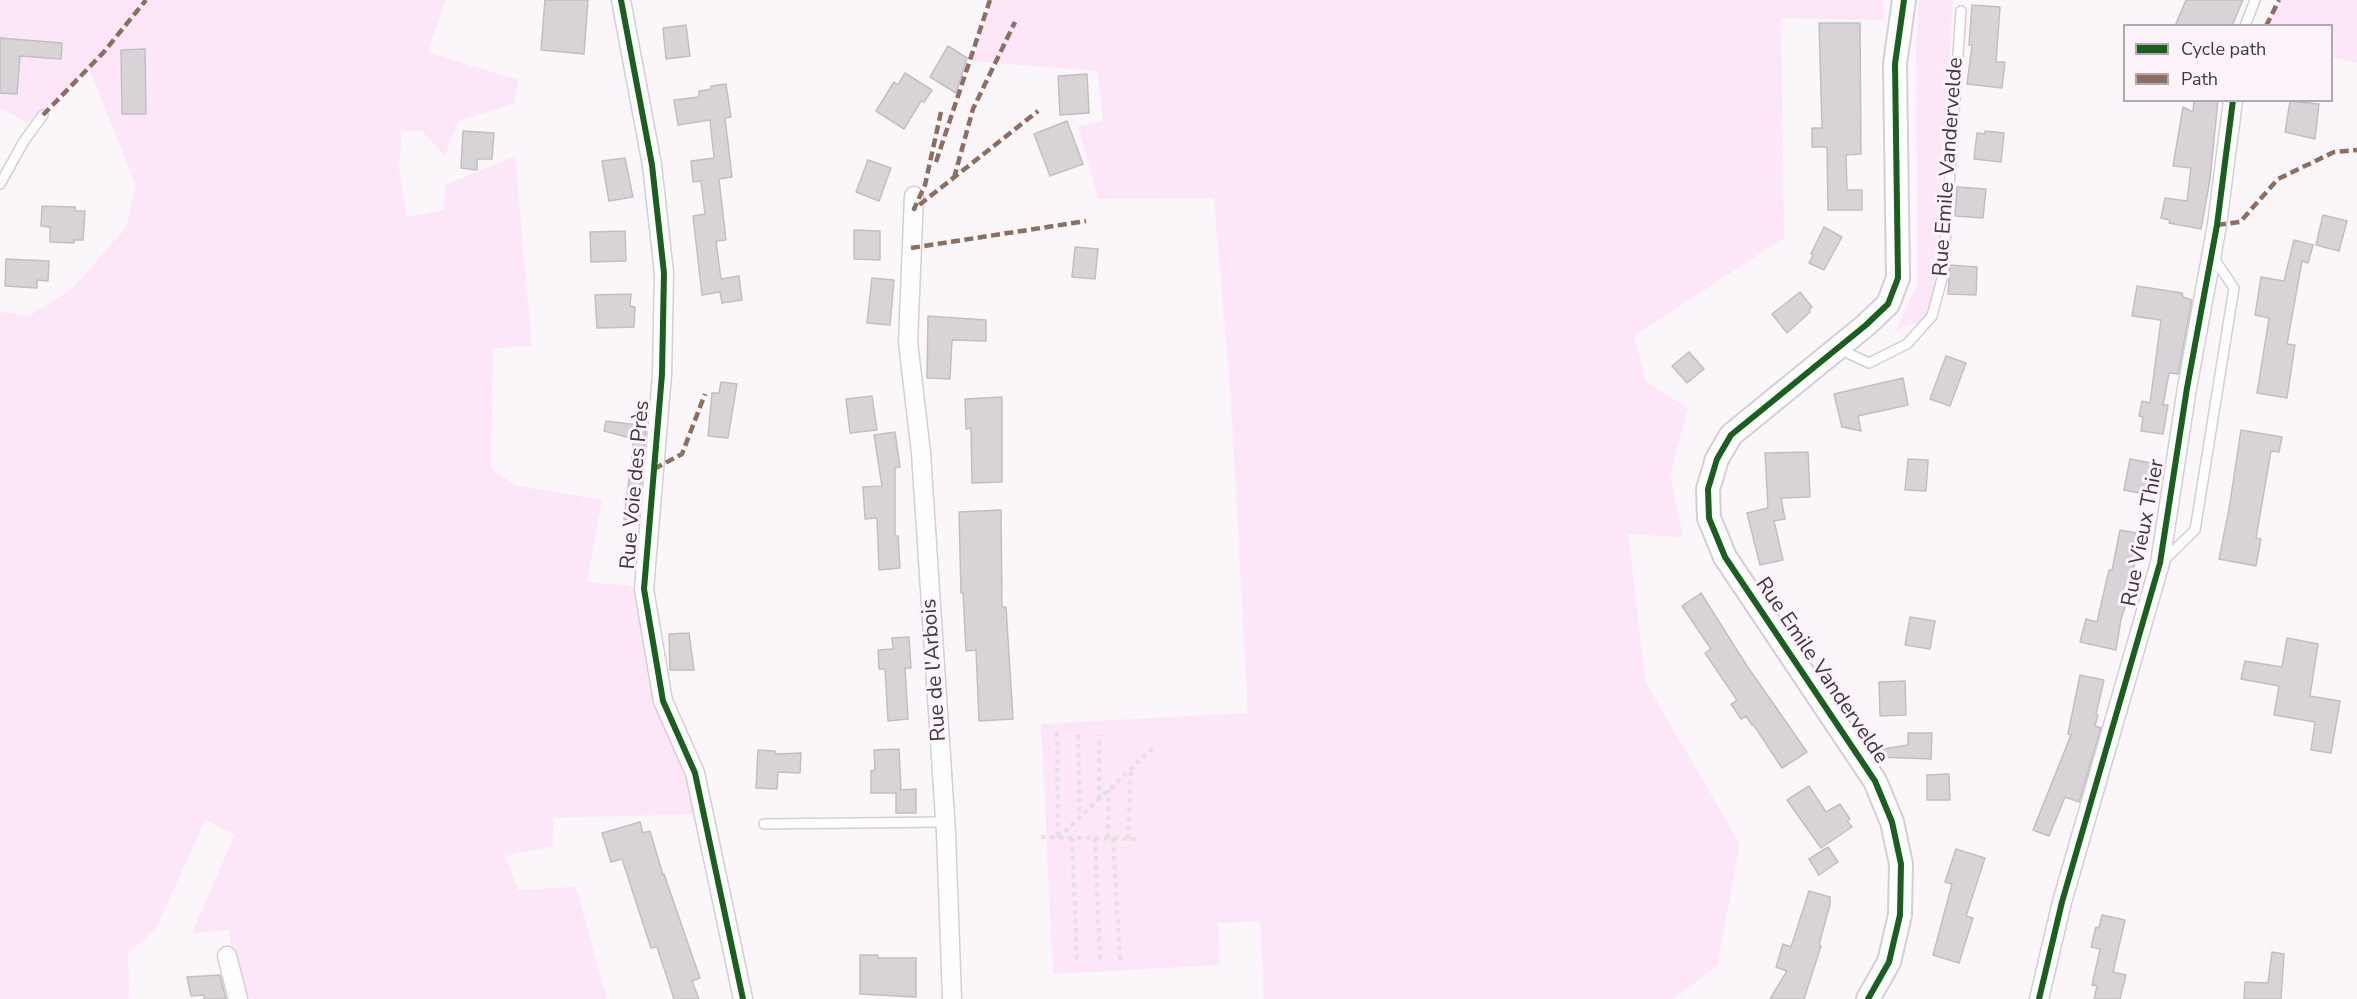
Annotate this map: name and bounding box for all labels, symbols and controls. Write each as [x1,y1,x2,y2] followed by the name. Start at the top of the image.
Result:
[2123,24,2333,102] legend
[2181,37,2266,61] text: Cycle path
[1929,57,1969,277] street label: Rue Emile Vandervelde
[2181,67,2218,91] text: Path
[616,400,656,570] street label: Rue Voie des Près
[2117,457,2171,609] street label: Rue Vieux Thier
[1749,573,1893,769] street label: Rue Emile Vandervelde
[917,598,953,742] street label: Rue de l'Arbois

